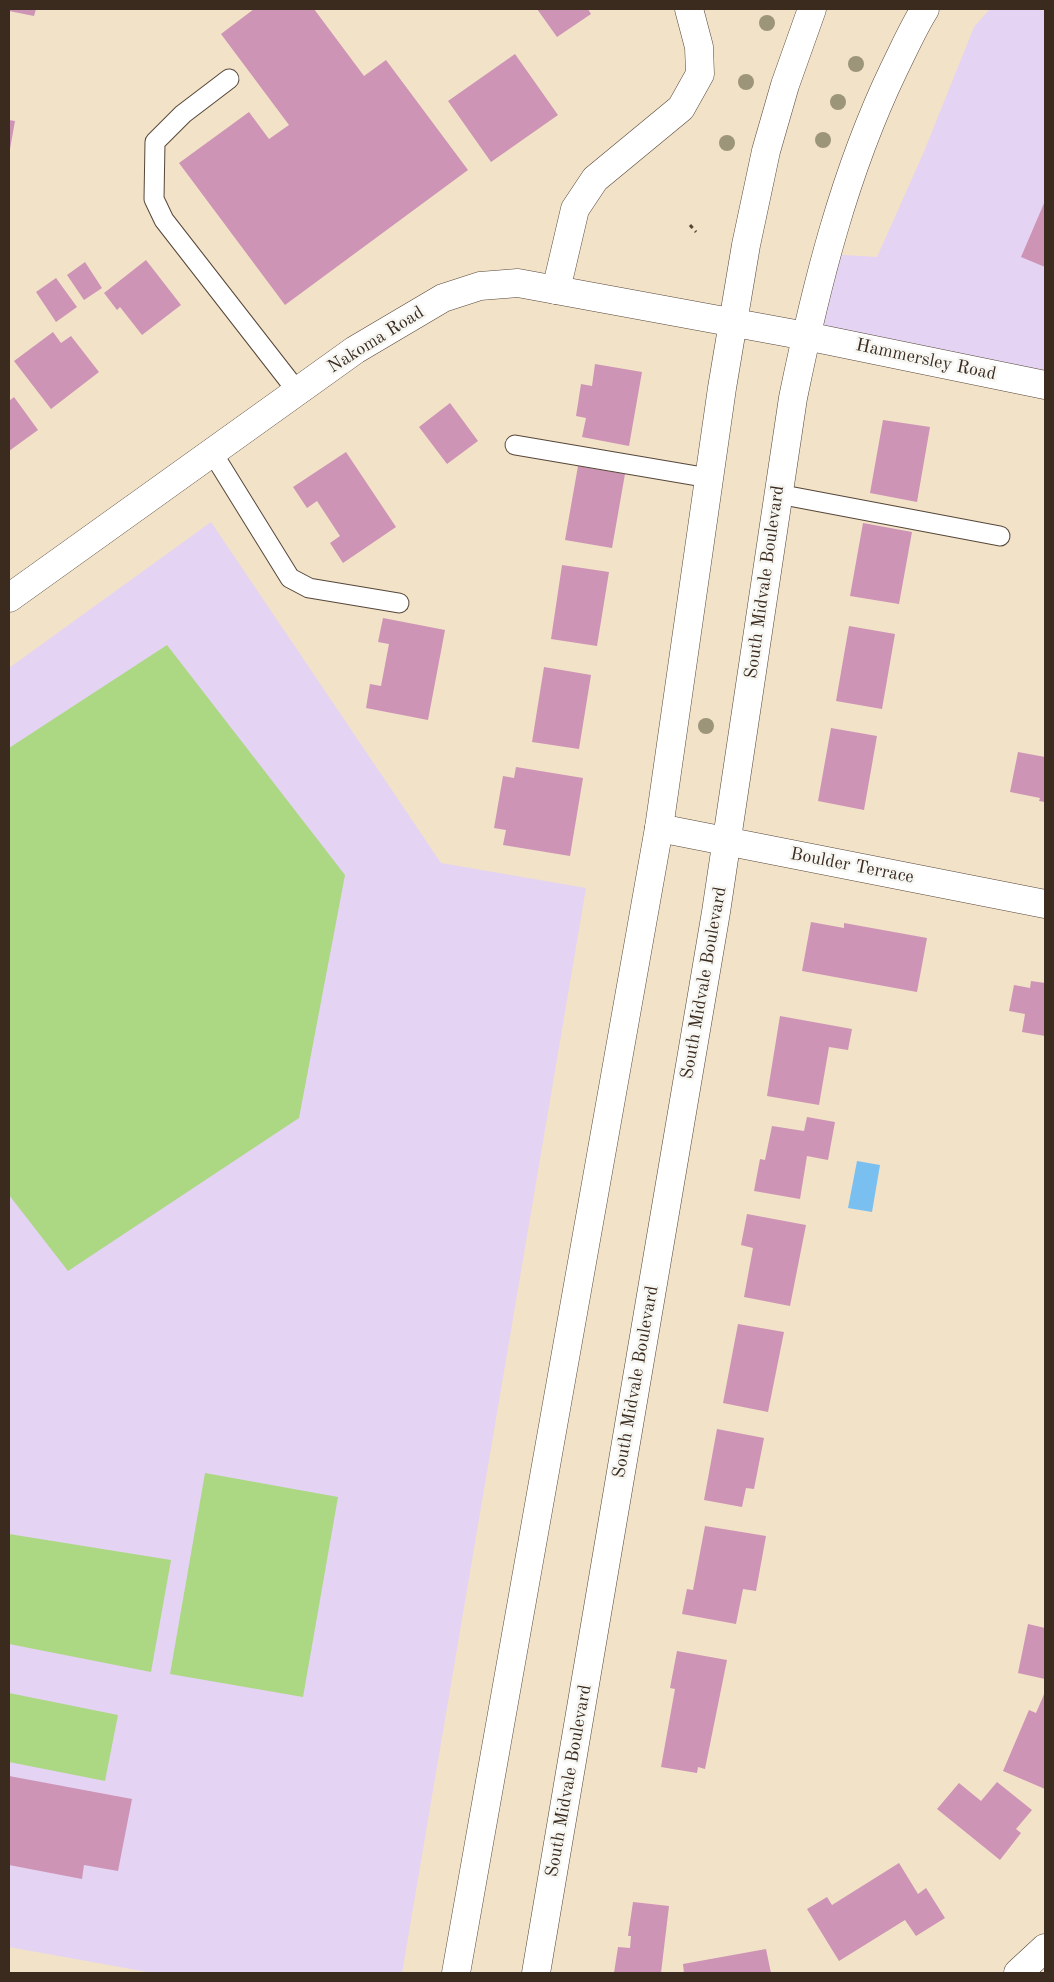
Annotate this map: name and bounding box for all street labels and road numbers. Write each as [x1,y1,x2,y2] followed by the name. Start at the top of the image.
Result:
[324,302,428,378] street label: Nakoma Road
[854,335,998,385] street label: Hammersley Road
[741,484,789,680] street label: South Midvale Boulevard
[788,843,916,889] street label: Boulder Terrace
[676,885,732,1081] street label: South Midvale Boulevard
[608,1284,664,1480] street label: South Midvale Boulevard
[541,1683,597,1879] street label: South Midvale Boulevard

